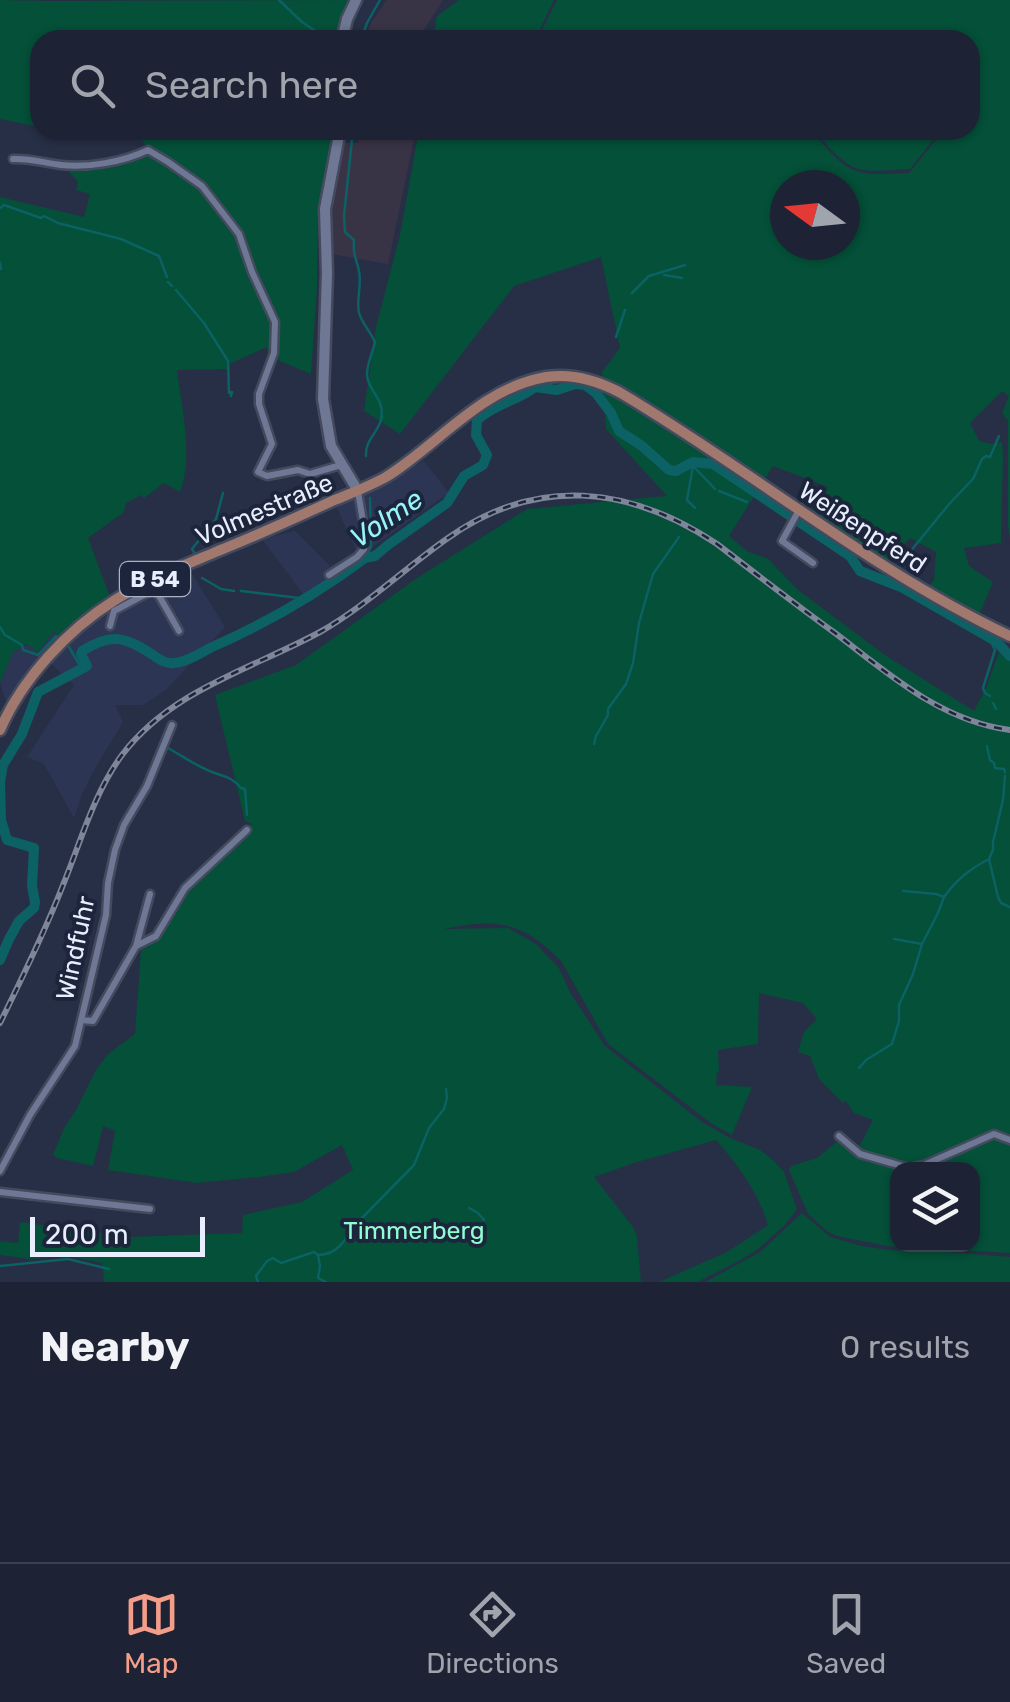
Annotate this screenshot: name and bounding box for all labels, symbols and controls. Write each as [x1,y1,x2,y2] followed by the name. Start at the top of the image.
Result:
[30,30,980,140] search box
[65,58,120,113] icon: search
[145,62,358,108] text: Search here
[770,170,860,260] north arrow
[191,468,337,551] street label: Volmestraße
[794,476,932,579] street label: Weißenpferd
[344,482,429,555] water label: Volme
[120,562,190,596] road number: B 54
[50,893,101,1003] street label: Windfuhr
[890,1162,980,1252] map controls
[890,1162,980,1252] button: layers
[30,1212,205,1256] scale bar
[343,1216,485,1245] park label: Timmerberg
[45,1218,129,1251] text: 200 m
[40,1322,190,1372] text: Nearby
[840,1328,970,1366] text: 0 results
[124,1587,179,1680] tab: Map
[426,1587,559,1680] tab: Directions
[806,1587,886,1680] tab: Saved

